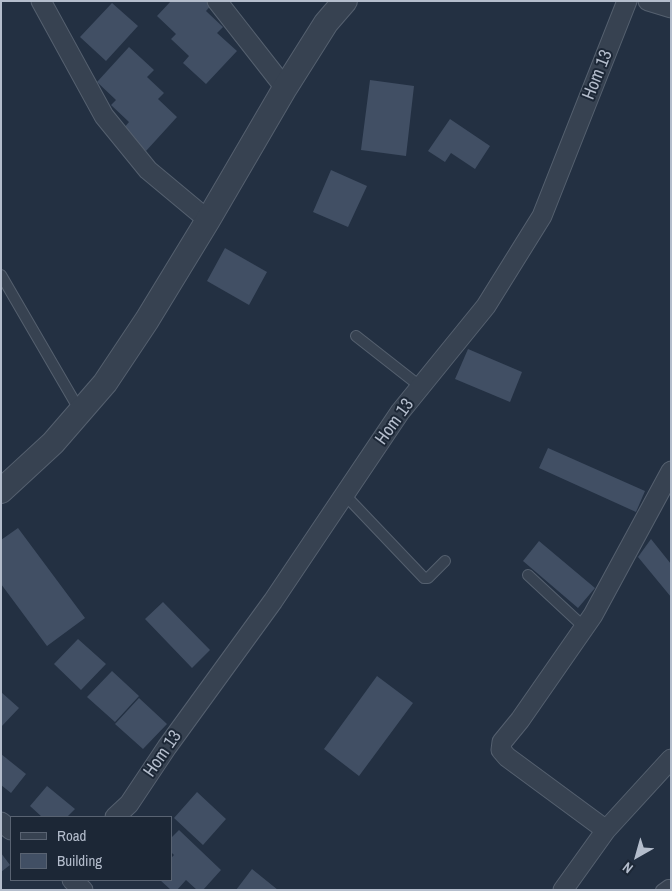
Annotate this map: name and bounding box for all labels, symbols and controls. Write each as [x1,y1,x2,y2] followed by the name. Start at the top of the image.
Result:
[578,47,618,103] street label: Hom 13
[371,395,419,449] street label: Hom 13
[139,727,187,781] street label: Hom 13
[10,816,172,881] legend
[57,825,86,846] text: Road
[612,831,662,881] north arrow
[57,850,102,871] text: Building
[619,858,637,877] text: N

